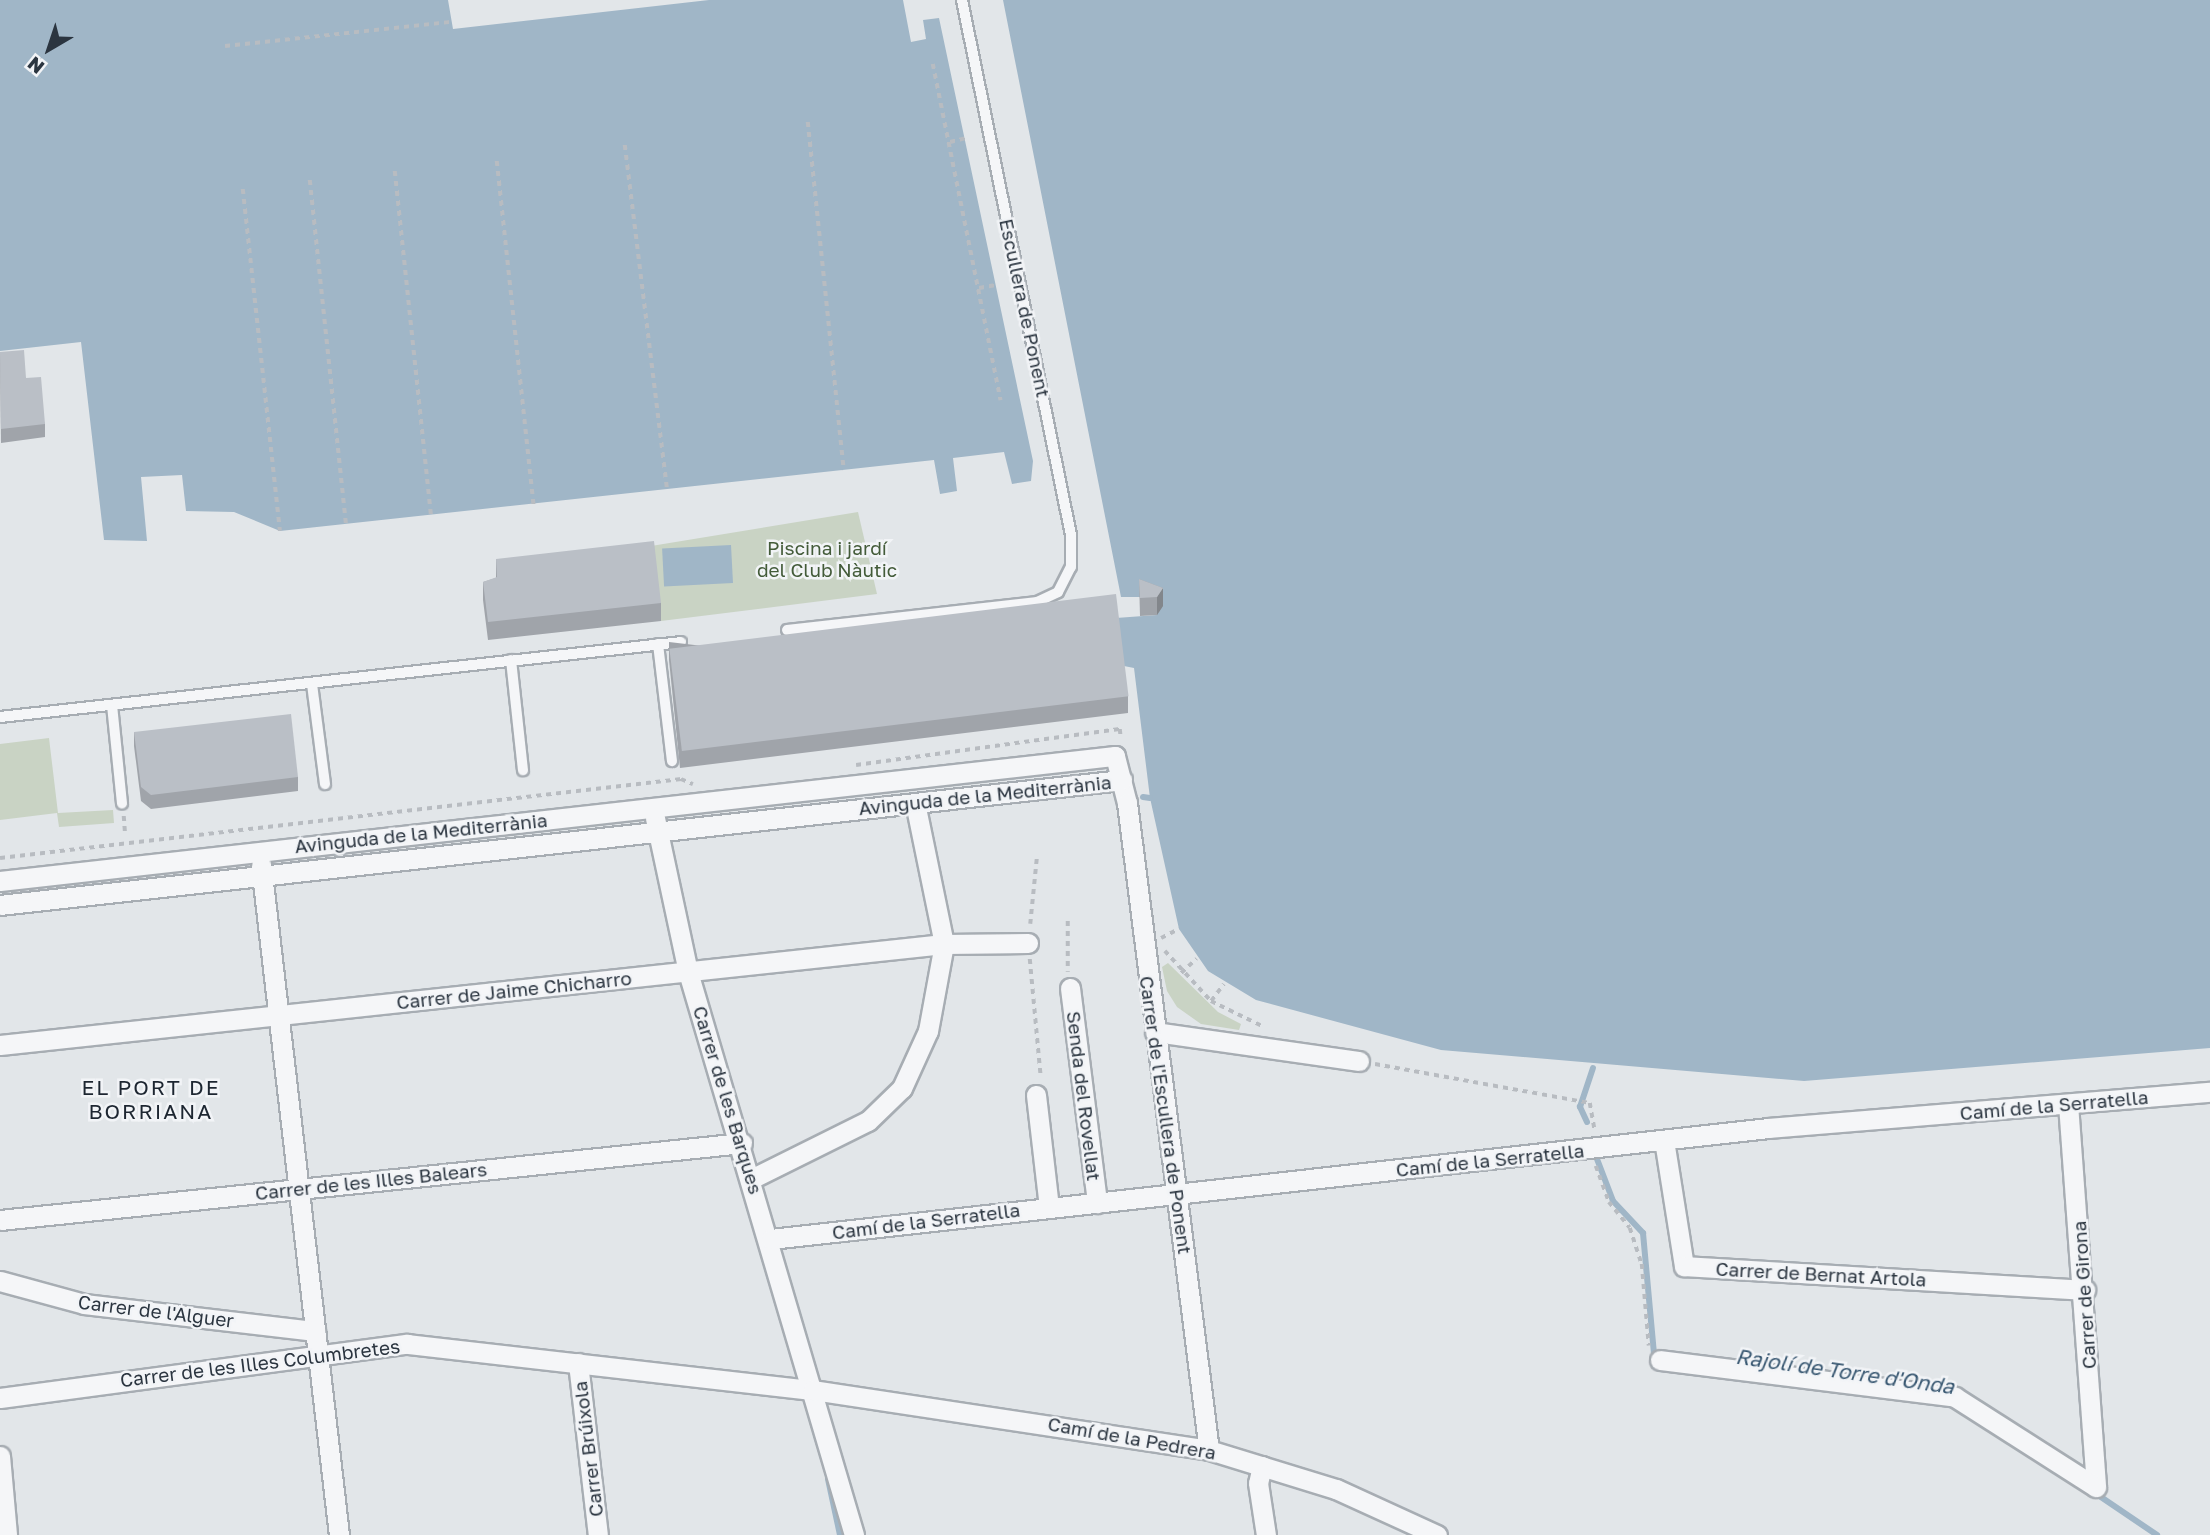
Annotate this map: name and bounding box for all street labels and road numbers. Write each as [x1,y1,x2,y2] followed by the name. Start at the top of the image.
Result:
[995,217,1055,399] street label: Escullera de Ponent
[857,770,1113,820] street label: Avinguda de la Mediterrània
[293,808,549,858] street label: Avinguda de la Mediterrània
[395,966,633,1014] street label: Carrer de Jaime Chicharro
[1135,975,1197,1255] street label: Carrer de l'Escullera de Ponent
[689,1003,767,1197] street label: Carrer de les Barques
[1062,1010,1106,1182] street label: Senda del Rovellat
[1959,1085,2149,1125] street label: Camí de la Serratella
[1395,1139,1585,1181] street label: Camí de la Serratella
[254,1157,488,1205] street label: Carrer de les Illes Balears
[831,1198,1021,1244] street label: Camí de la Serratella
[2067,1220,2101,1370] street label: Carrer de Girona
[1715,1257,1927,1291] street label: Carrer de Bernat Artola
[77,1290,235,1332] street label: Carrer de l'Alguer
[119,1335,401,1391] street label: Carrer de les Illes Columbretes
[568,1380,608,1518] street label: Carrer Brúixola
[1046,1412,1218,1464] street label: Camí de la Pedrera

